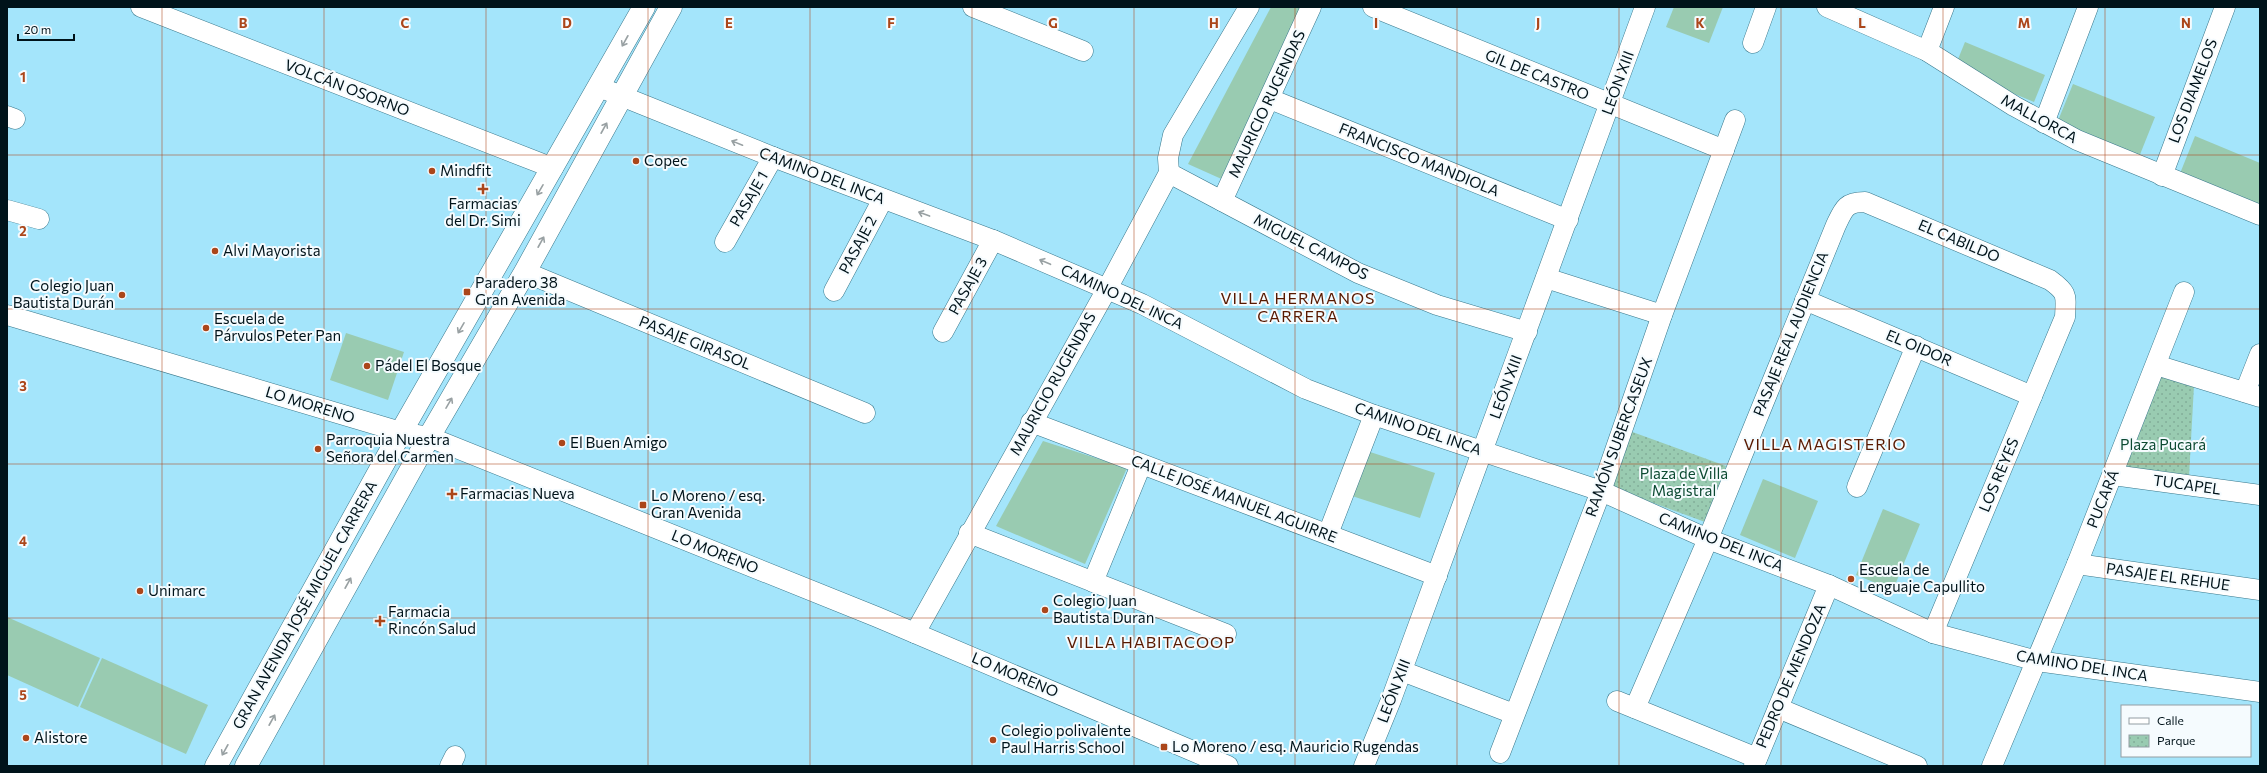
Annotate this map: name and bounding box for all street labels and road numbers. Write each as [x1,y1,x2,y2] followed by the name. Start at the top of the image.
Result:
[1224,27,1308,180] street label: MAURICIO RUGENDAS
[2164,36,2220,145] street label: LOS DIAMELOS
[1483,45,1592,103] street label: GIL DE CASTRO
[1596,48,1637,117] street label: LEÓN XIII
[282,54,413,119] street label: VOLCÁN OSORNO
[1998,90,2081,146] street label: MALLORCA
[1337,119,1502,200] street label: FRANCISCO MANDIOLA
[757,143,888,207] street label: CAMINO DEL INCA
[725,168,771,229] street label: PASAJE 1
[1251,209,1372,283] street label: MIGUEL CAMPOS
[834,213,880,276] street label: PASAJE 2
[1916,215,2003,265] street label: EL CABILDO
[1749,249,1831,419] street label: PASAJE REAL AUDIENCIA
[944,254,990,317] street label: PASAJE 3
[1058,260,1187,332] street label: CAMINO DEL INCA
[1005,309,1099,458] street label: MAURICIO RUGENDAS
[637,311,755,373] street label: PASAJE GIRASOL
[1884,325,1955,369] street label: EL OIDOR
[1484,352,1525,421] street label: LEÓN XIII
[1580,354,1655,519] street label: RAMÓN SUBERCASEUX
[264,382,357,426] street label: LO MORENO
[1352,398,1484,458] street label: CAMINO DEL INCA
[1974,435,2022,514] street label: LOS REYES
[1129,449,1340,546] street label: CALLE JOSÉ MANUEL AGUIRRE
[2081,466,2122,530] street label: PUCARÁ
[2152,470,2223,498] street label: TUCAPEL
[227,477,380,732] street label: GRAN AVENIDA JOSÉ MIGUEL CARRERA
[1656,508,1786,574] street label: CAMINO DEL INCA
[669,525,762,577] street label: LO MORENO
[2105,558,2231,594] street label: PASAJE EL REHUE
[1751,601,1829,751] street label: PEDRO DE MENDOZA
[2015,646,2149,684] street label: CAMINO DEL INCA
[969,648,1061,700] street label: LO MORENO
[1372,656,1413,725] street label: LEÓN XIII

